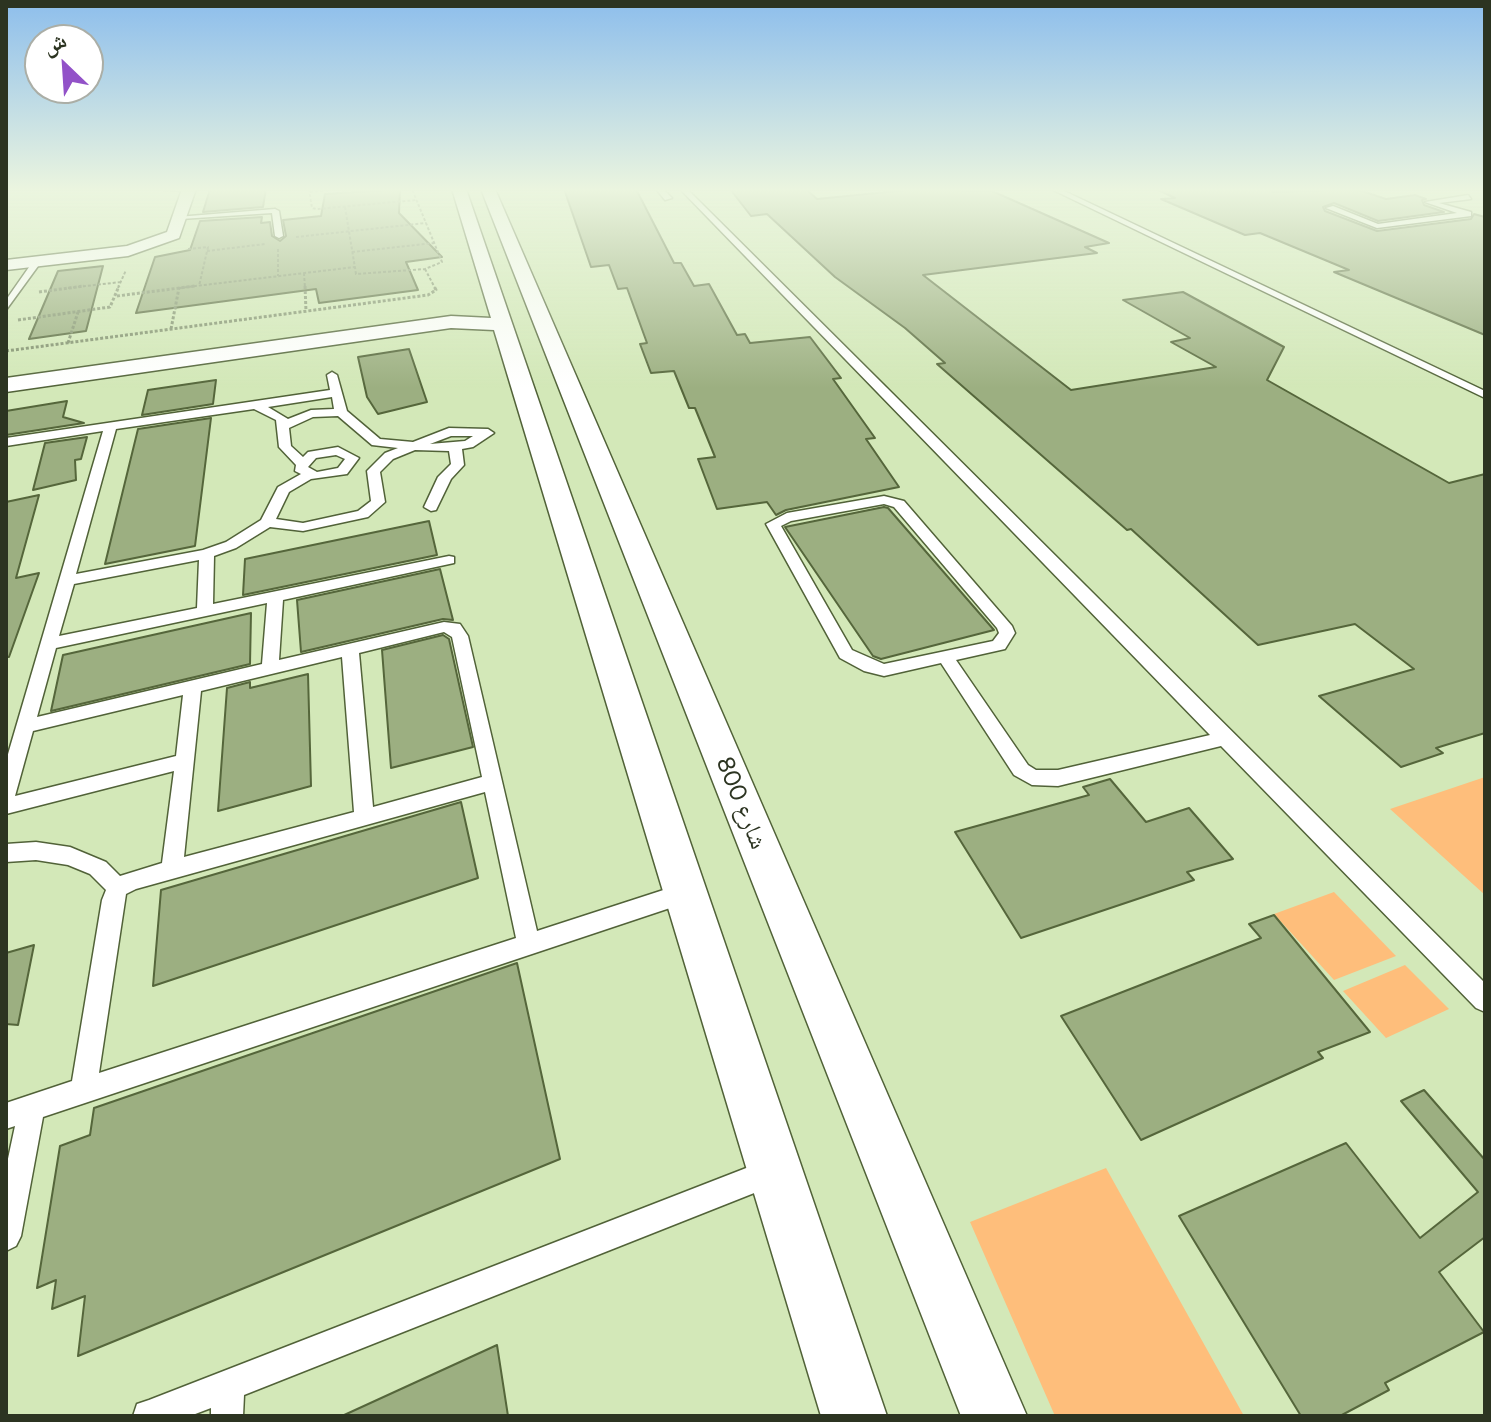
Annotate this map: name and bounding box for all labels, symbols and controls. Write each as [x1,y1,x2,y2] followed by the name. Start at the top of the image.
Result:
[24,24,104,104] north arrow
[38,26,71,61] text: ش
[709,753,773,853] street label: شارع 800

